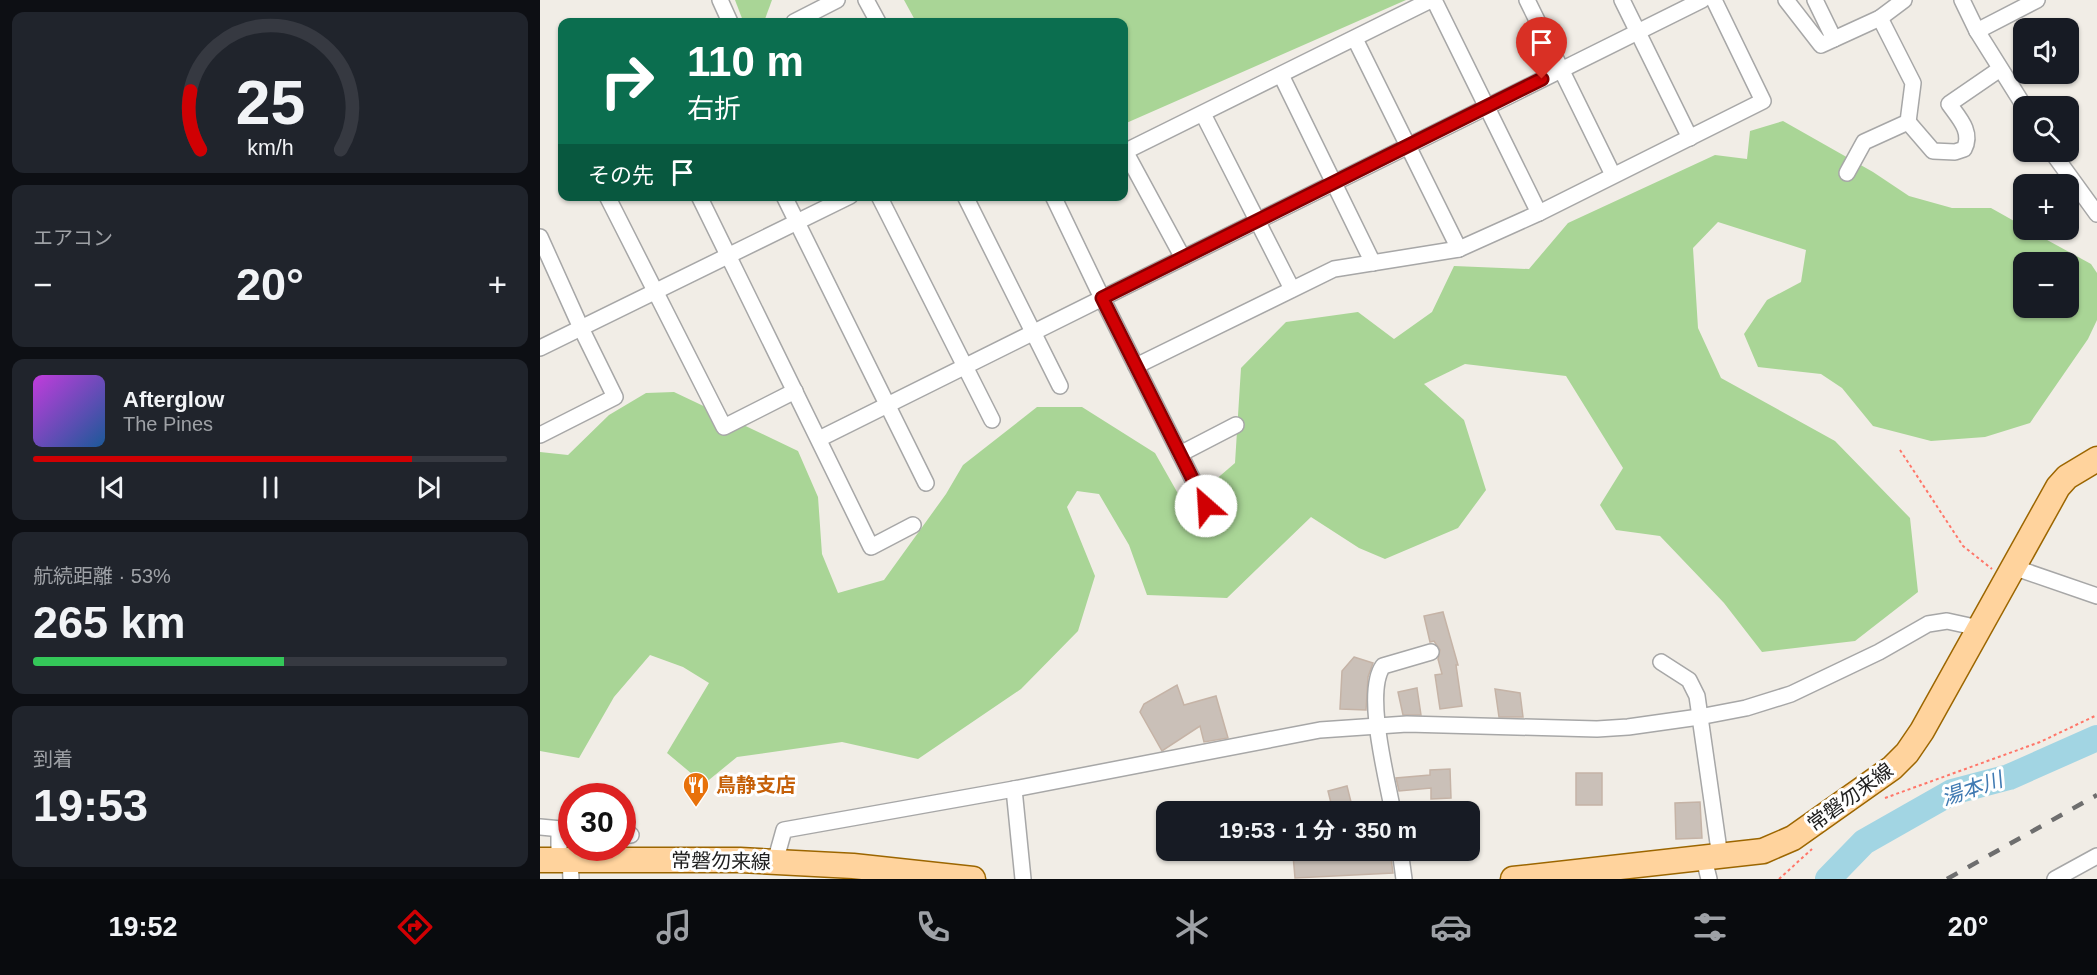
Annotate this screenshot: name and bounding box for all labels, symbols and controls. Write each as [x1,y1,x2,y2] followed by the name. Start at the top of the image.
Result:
[1516,17,1567,79] pin
[2013,18,2079,318] map controls
[2013,18,2079,84] button: sound
[1525,26,1558,59] icon: arrive
[687,38,804,85] text: 110 m
[588,42,666,120] icon: right
[235,68,305,137] text: 25
[687,94,741,124] text: 右折
[2013,96,2079,162] button: search
[247,136,293,160] text: km/h
[666,156,699,189] icon: arrive
[588,163,654,188] text: その先
[2013,174,2079,240] button: +
[33,227,113,249] text: エアコン
[2013,252,2079,318] button: −
[236,259,304,310] text: 20°
[33,266,52,303] text: −
[488,266,507,303] text: +
[123,387,224,412] text: Afterglow
[123,413,213,435] text: The Pines
[96,471,129,504] icon: previous
[254,471,287,504] icon: pause
[412,471,445,504] icon: next
[1174,474,1238,538] position arrow
[33,565,171,587] text: 航続距離 · 53%
[33,597,186,648] text: 265 km
[33,748,73,770] text: 到着
[1803,759,1897,835] street label: 常磐勿来線
[1938,767,2007,810] water label: 湯本川
[681,770,711,808] restaurant icon: 鳥静支店
[716,774,796,796] place label: 鳥静支店
[33,780,148,831] text: 19:53
[558,783,636,861] speed limit sign: 30
[1219,818,1417,843] text: 19:53 · 1 分 · 350 m
[671,849,771,873] street label: 常磐勿来線
[394,906,436,948] icon: directions
[653,906,695,948] icon: music
[912,906,954,948] icon: phone
[1171,906,1213,948] icon: climate
[1430,906,1472,948] icon: car
[1689,906,1731,948] icon: filters
[108,912,178,942] text: 19:52
[1948,912,1988,942] text: 20°

